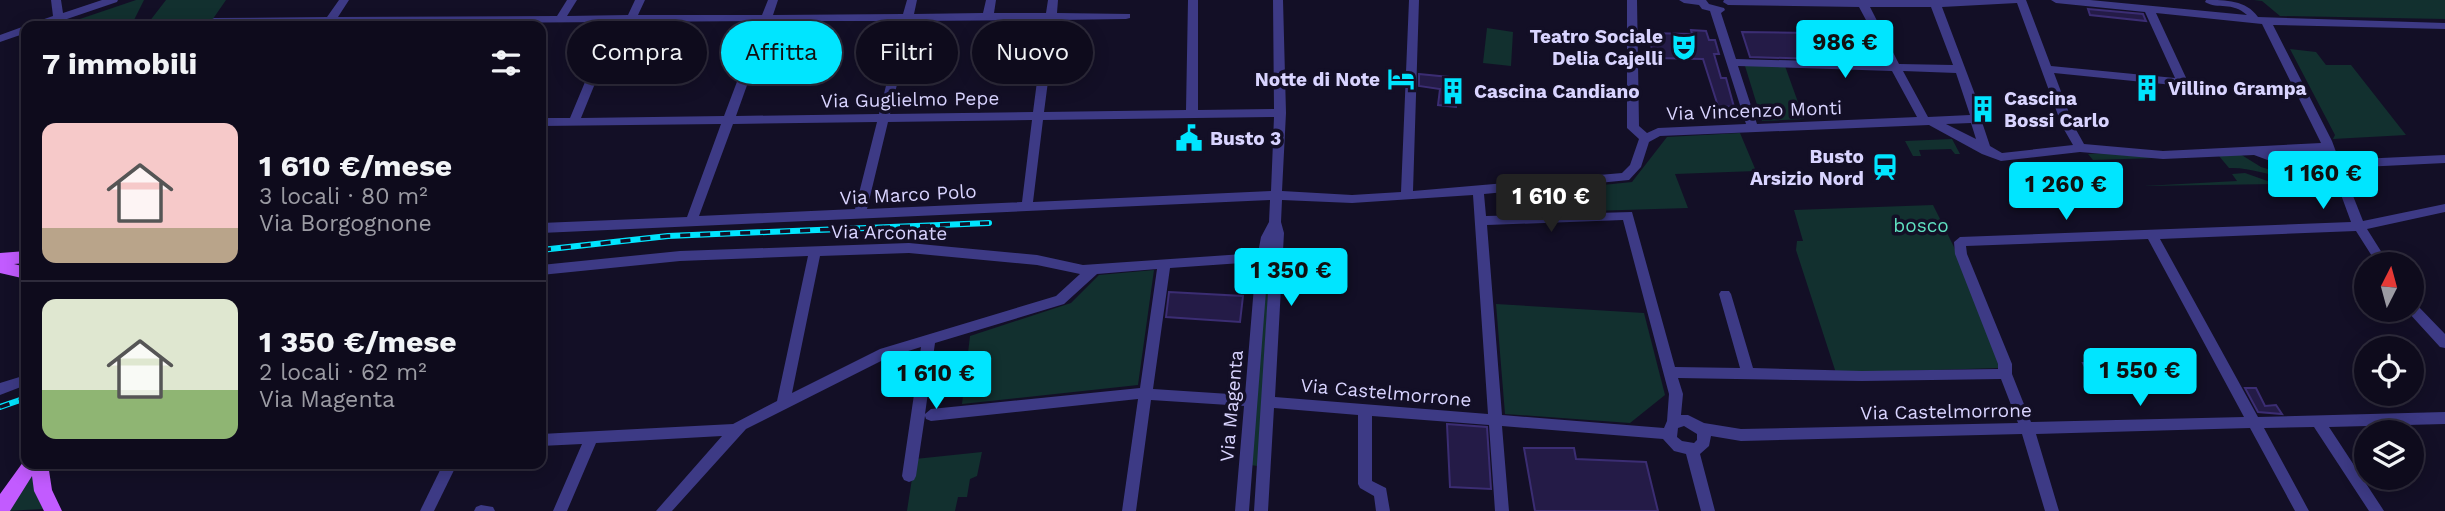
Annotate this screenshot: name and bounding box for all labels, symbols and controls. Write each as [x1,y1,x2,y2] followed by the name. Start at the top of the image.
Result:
[1796,20,1894,80] pin: 986 €
[567,21,707,84] chip: Compra
[721,21,842,84] chip: Affitta
[856,21,958,84] chip: Filtri
[972,21,1093,84] chip: Nuovo
[1529,25,1663,70] place label: Teatro Sociale Delia Cajelli
[1812,29,1878,56] text: 986 €
[1669,32,1699,62] theatre icon: Teatro Sociale Delia Cajelli
[487,44,525,82] icon: filters
[42,46,197,81] text: 7 immobili
[1386,64,1416,94] hotel icon: Notte di Note
[1255,68,1380,91] place label: Notte di Note
[2132,73,2162,103] building icon: Villino Grampa
[1438,76,1468,106] building icon: Cascina Candiano
[2168,77,2307,100] place label: Villino Grampa
[1474,80,1640,103] place label: Cascina Candiano
[821,86,1000,113] street label: Via Guglielmo Pepe
[2004,87,2109,132] place label: Cascina Bossi Carlo
[1968,94,1998,124] building icon: Cascina Bossi Carlo
[1666,96,1842,125] street label: Via Vincenzo Monti
[1174,123,1204,153] public building icon: Busto 3
[1210,127,1281,150] place label: Busto 3
[1750,145,1864,190] place label: Busto Arsizio Nord
[259,148,452,183] text: 1 610 €/mese
[98,151,182,235] icon: home
[1870,152,1900,182] station icon: Busto Arsizio Nord
[2258,152,2388,211] pin: 1 160 €
[2284,160,2362,187] text: 1 160 €
[2001,162,2131,222] pin: 1 260 €
[2025,171,2107,198] text: 1 260 €
[1486,174,1616,234] pin: 1 610 €
[839,179,977,210] street label: Via Marco Polo
[259,183,428,210] text: 3 locali · 80 m²
[1512,183,1590,210] text: 1 610 €
[259,210,432,237] text: Via Borgognone
[1893,214,1949,237] park label: bosco
[831,220,947,245] street label: Via Arconate
[1226,248,1356,308] pin: 1 350 €
[2354,252,2424,322] north arrow
[2354,252,2424,490] map controls
[1250,257,1332,284] text: 1 350 €
[259,324,457,359] text: 1 350 €/mese
[98,327,182,411] icon: home
[2354,336,2424,406] button: locate
[2075,348,2205,408] pin: 1 550 €
[1215,349,1248,463] street label: Via Magenta
[871,352,1001,411] pin: 1 610 €
[2100,357,2180,384] text: 1 550 €
[259,359,427,386] text: 2 locali · 62 m²
[897,360,975,387] text: 1 610 €
[1300,374,1472,411] street label: Via Castelmorrone
[259,386,395,413] text: Via Magenta
[1860,399,2032,424] street label: Via Castelmorrone
[2354,420,2424,490] button: layers

